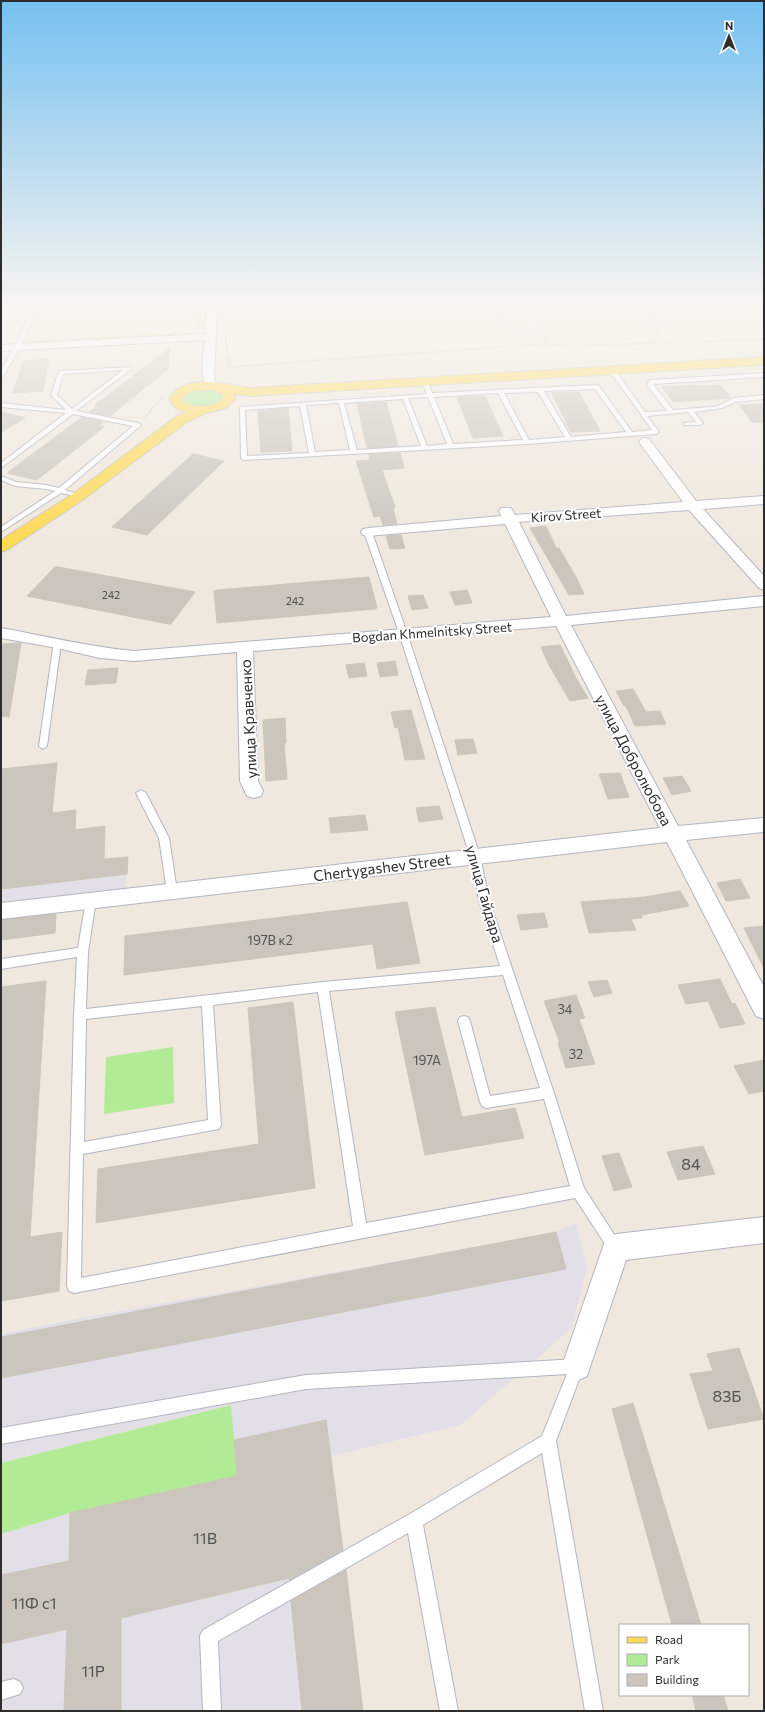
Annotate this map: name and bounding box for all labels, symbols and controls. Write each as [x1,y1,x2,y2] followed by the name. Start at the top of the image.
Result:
[709,16,749,56] north arrow
[725,19,733,32] text: N
[530,505,602,525] street label: Kirov Street
[102,588,120,601] house number: 242
[286,594,304,607] house number: 242
[352,618,512,646] street label: Bogdan Khmelnitsky Street
[236,659,260,779] street label: улица Кравченко
[592,691,676,829] street label: улица Добролюбова
[462,843,508,945] street label: улица Гайдара
[312,850,452,884] street label: Chertygashev Street
[247,932,293,948] house number: 197В к2
[557,1001,573,1017] house number: 34
[569,1046,583,1062] house number: 32
[413,1052,441,1068] house number: 197А
[681,1154,701,1173] house number: 84
[713,1386,741,1405] house number: 83Б
[193,1528,217,1547] house number: 11В
[11,1593,57,1612] house number: 11Ф с1
[619,1624,749,1696] legend
[655,1632,683,1646] text: Road
[655,1652,681,1666] text: Park
[81,1661,105,1680] house number: 11Р
[655,1672,699,1686] text: Building

